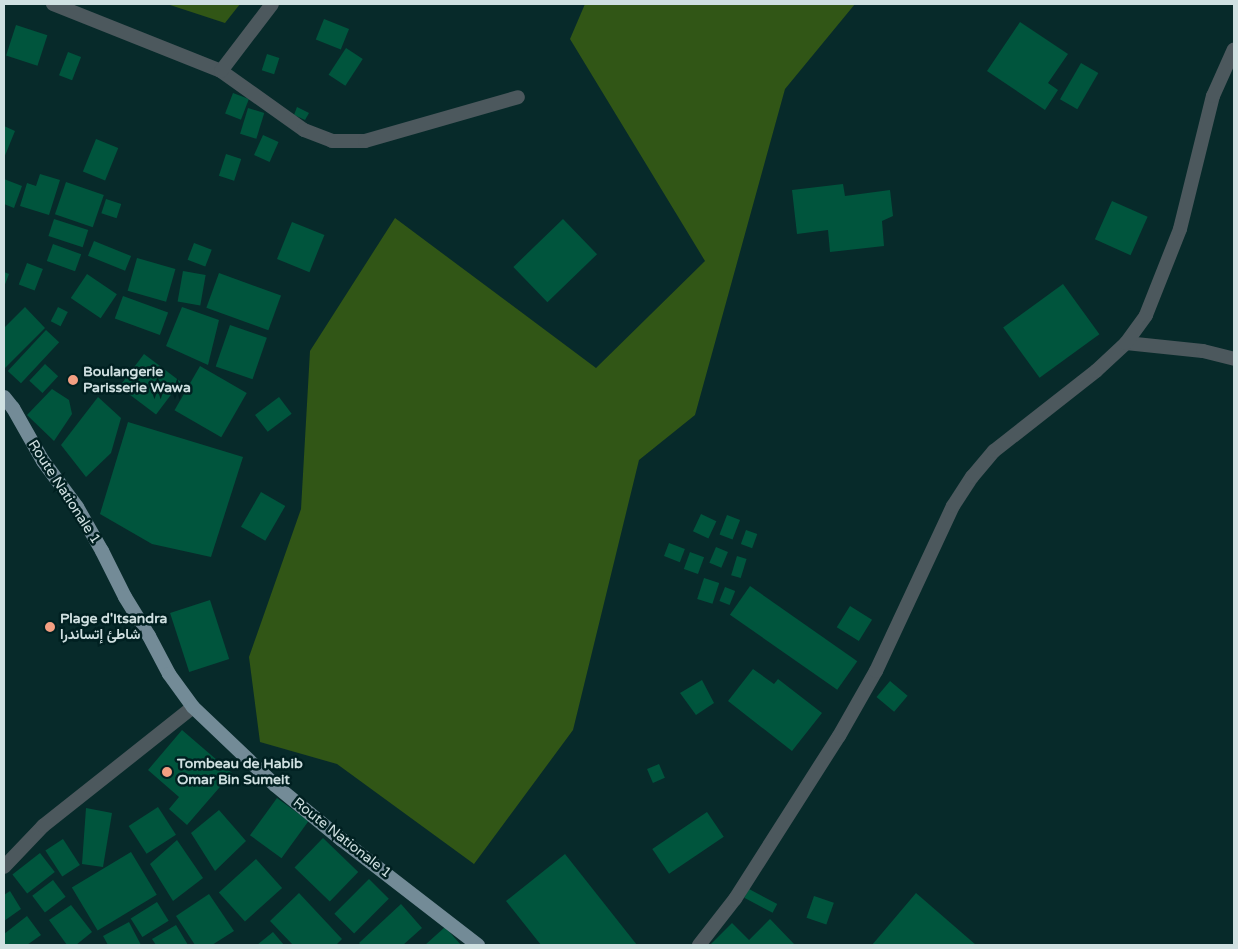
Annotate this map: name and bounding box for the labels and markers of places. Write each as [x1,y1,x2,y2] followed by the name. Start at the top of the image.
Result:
[83,364,191,397] place label: Boulangerie Parisserie Wawa
[67,374,79,386] marker: Boulangerie Parisserie Wawa
[60,611,167,644] place label: Plage d'Itsandra شاطئ إتساندرا
[44,621,56,633] marker: Plage d'Itsandra شاطئ إتساندرا
[177,756,303,789] place label: Tombeau de Habib Omar Bin Sumeit
[161,766,173,778] marker: Tombeau de Habib Omar Bin Sumeit

